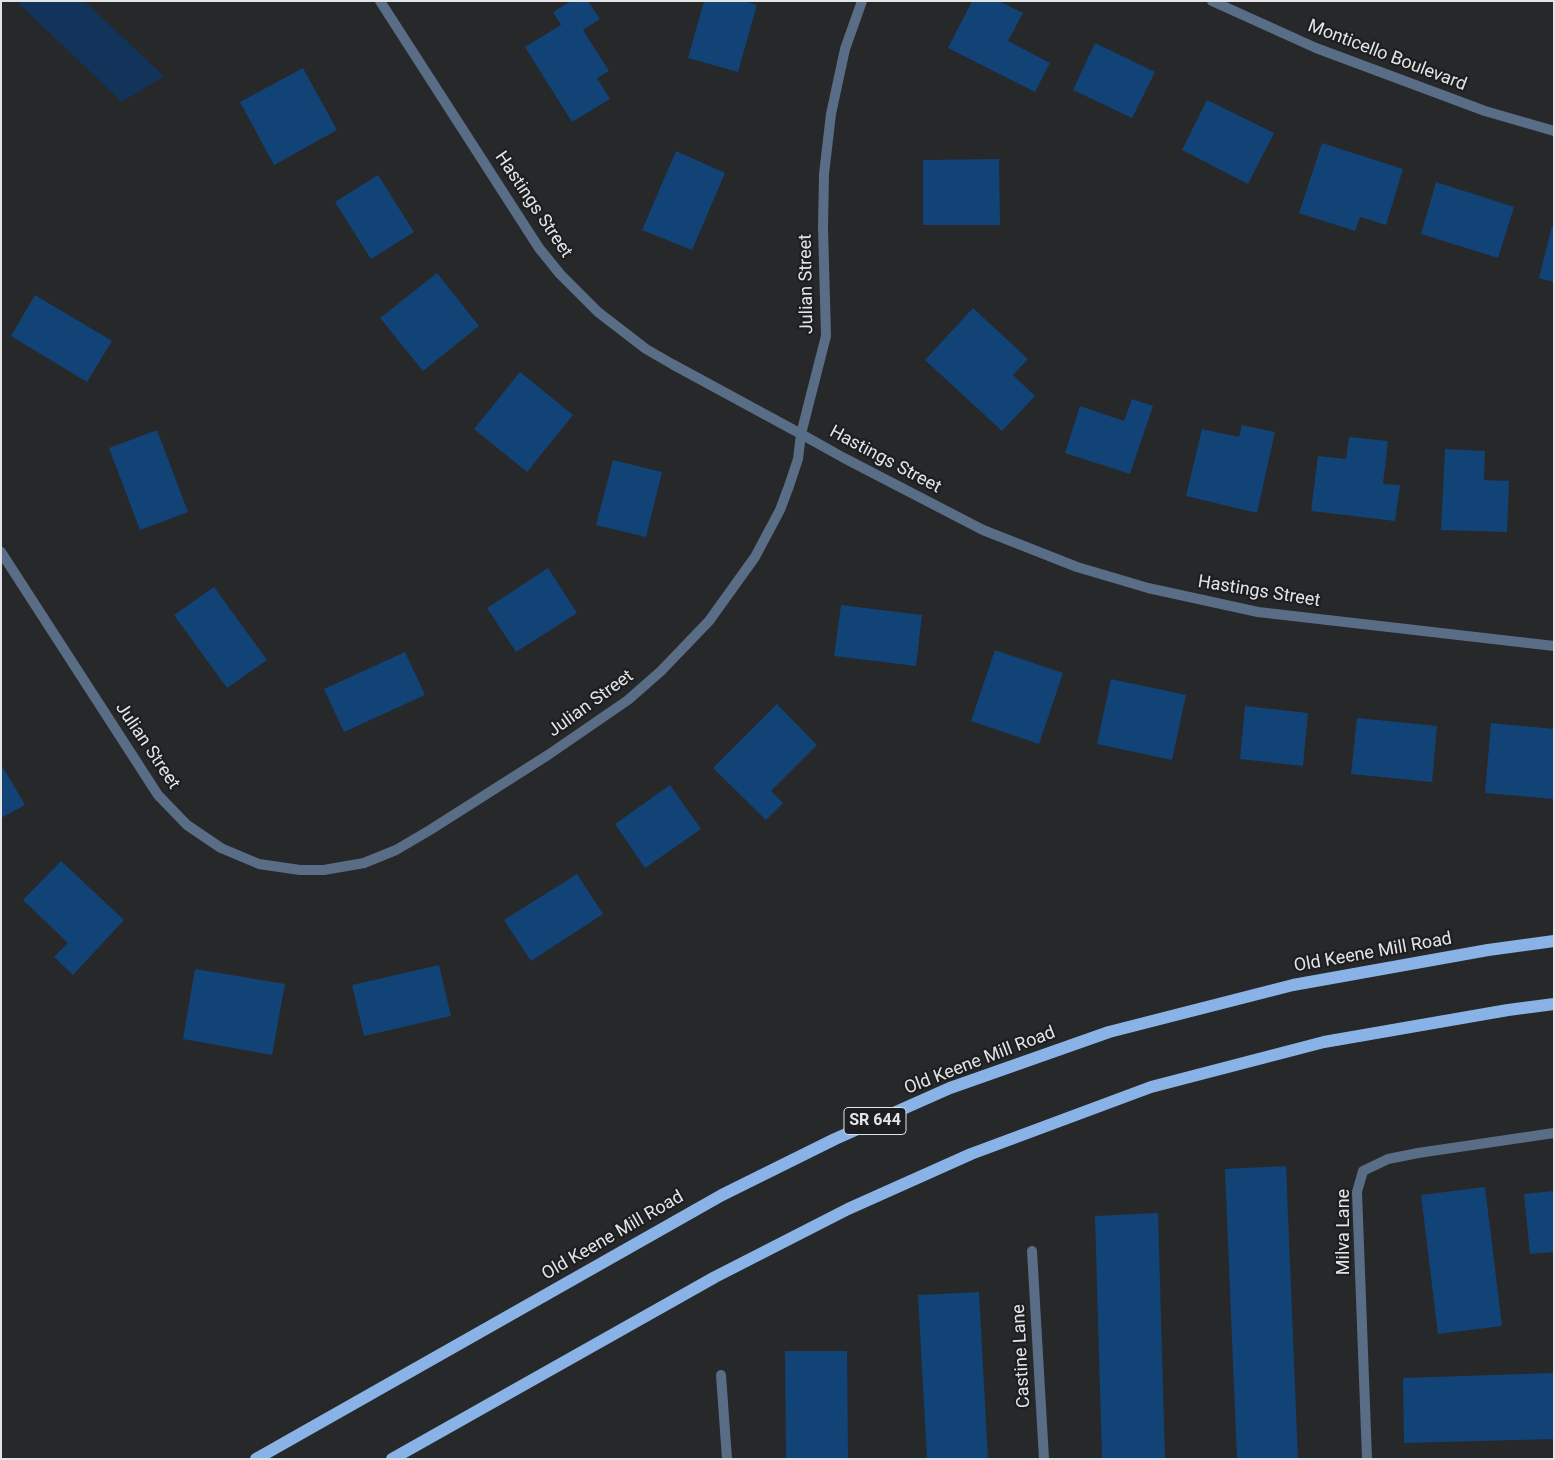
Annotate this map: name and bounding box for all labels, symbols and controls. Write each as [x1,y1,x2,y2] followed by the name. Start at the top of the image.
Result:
[1305,16,1469,96] street label: Monticello Boulevard
[490,148,576,262] street label: Hastings Street
[795,234,819,334] street label: Julian Street
[825,421,945,499] street label: Hastings Street
[1196,572,1322,612] street label: Hastings Street
[544,666,638,742] street label: Julian Street
[110,698,184,794] street label: Julian Street
[1292,928,1454,978] street label: Old Keene Mill Road
[901,1022,1059,1100] street label: Old Keene Mill Road
[844,1108,906,1134] road number: SR 644
[538,1187,688,1285] street label: Old Keene Mill Road
[1333,1189,1355,1275] street label: Milva Lane
[1008,1304,1036,1408] street label: Castine Lane

